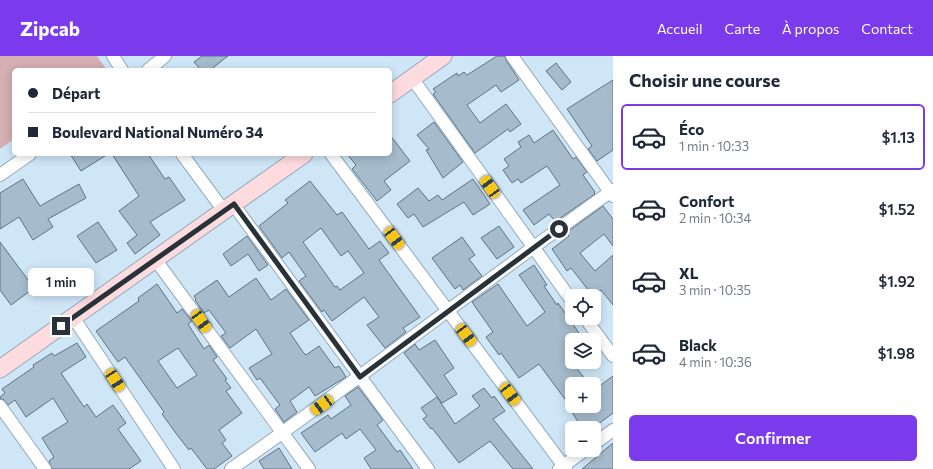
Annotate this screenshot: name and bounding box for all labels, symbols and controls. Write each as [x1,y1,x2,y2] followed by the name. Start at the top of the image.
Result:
[20,17,80,40] text: Zipcab
[657,20,703,37] text: Accueil
[725,20,760,37] text: Carte
[782,20,839,37] text: À propos
[861,20,913,37] text: Contact
[629,69,780,91] text: Choisir une course
[52,84,100,102] text: Départ
[631,119,667,155] icon: car
[679,120,704,138] text: Éco
[52,123,263,141] text: Boulevard National Numéro 34
[882,128,915,146] text: $1.13
[679,138,749,154] text: 1 min · 10:33
[478,174,502,200] car
[631,191,667,227] icon: car
[679,192,734,210] text: Confort
[879,200,915,218] text: $1.52
[679,210,751,226] text: 2 min · 10:34
[550,220,568,238] route start
[382,225,406,251] car
[631,263,667,299] icon: car
[679,264,698,282] text: XL
[28,268,94,296] callout: 1 min
[879,272,915,290] text: $1.92
[46,274,76,290] text: 1 min
[679,282,751,298] text: 3 min · 10:35
[565,289,601,457] map controls
[565,289,601,325] button: locate
[189,308,213,334] car
[52,317,70,335] route end
[454,322,478,348] car
[565,333,601,369] button: layers
[631,335,667,371] icon: car
[679,336,717,354] text: Black
[878,344,915,362] text: $1.98
[679,354,752,370] text: 4 min · 10:36
[103,367,127,393] car
[565,377,601,413] button: +
[498,381,522,407] car
[309,393,335,417] car
[629,415,917,461] button: Confirmer
[565,421,601,457] button: −

